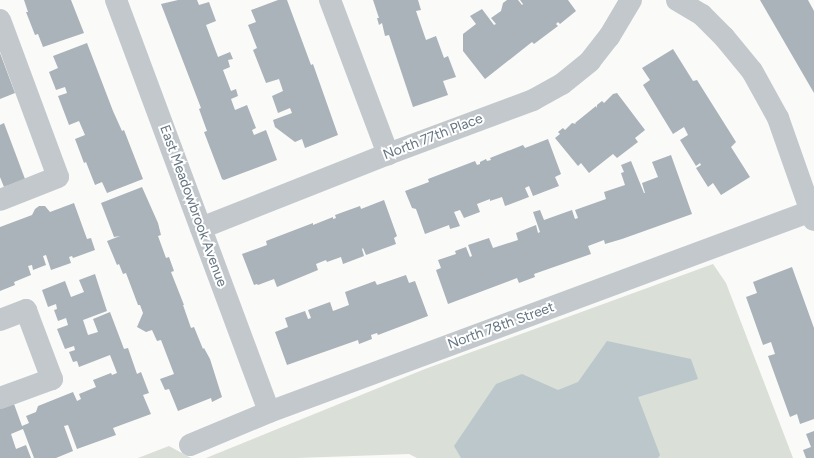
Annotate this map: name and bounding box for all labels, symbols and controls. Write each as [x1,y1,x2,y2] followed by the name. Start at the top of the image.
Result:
[381,110,485,164] street label: North 77th Place
[156,123,230,289] street label: East Meadowbrook Avenue
[445,299,557,353] street label: North 78th Street

